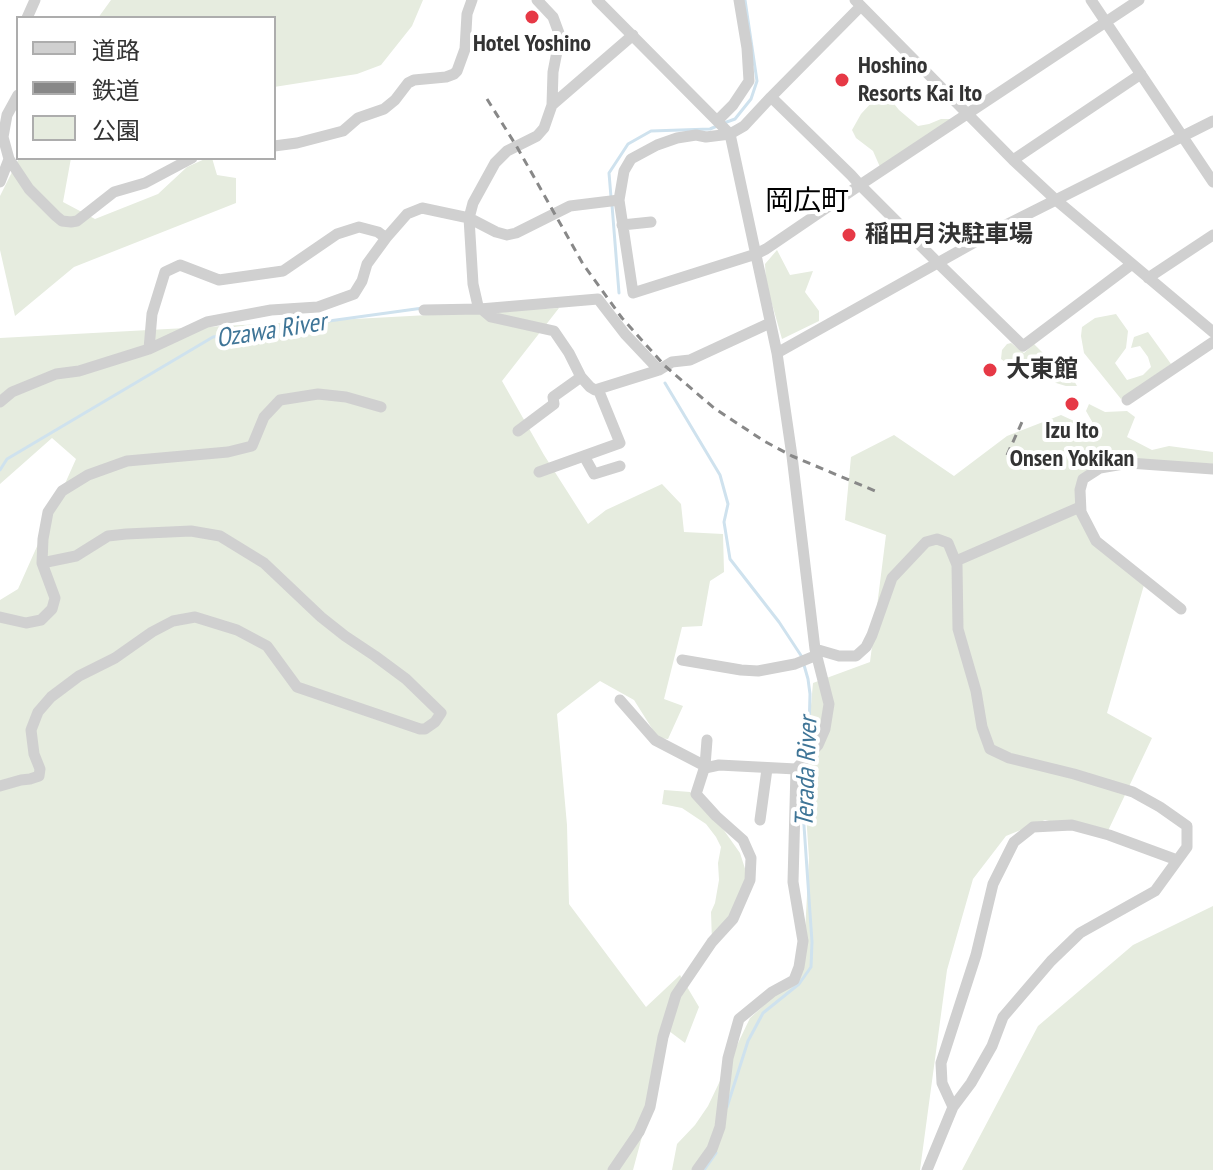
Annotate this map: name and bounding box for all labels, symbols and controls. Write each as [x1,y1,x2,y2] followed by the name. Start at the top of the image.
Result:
[523,8,541,26] marker: Hotel Yoshino
[16,16,276,160] legend
[473,30,591,58] place label: Hotel Yoshino
[92,35,140,66] text: 道路
[858,52,982,108] place label: Hoshino Resorts Kai Ito
[833,71,851,89] marker: Hoshino Resorts Kai Ito
[92,75,140,106] text: 鉄道
[92,115,140,146] text: 公園
[765,185,849,219] district label: 岡広町
[865,221,1033,249] place label: 稲田月決駐車場
[840,226,858,244] marker: 稲田月決駐車場
[214,307,328,355] water label: Ozawa River
[1006,356,1078,384] place label: 大東館
[981,361,999,379] marker: 大東館
[1063,395,1081,413] marker: Izu Ito Onsen Yokikan
[1010,417,1134,473] place label: Izu Ito Onsen Yokikan
[789,716,825,828] water label: Terada River

